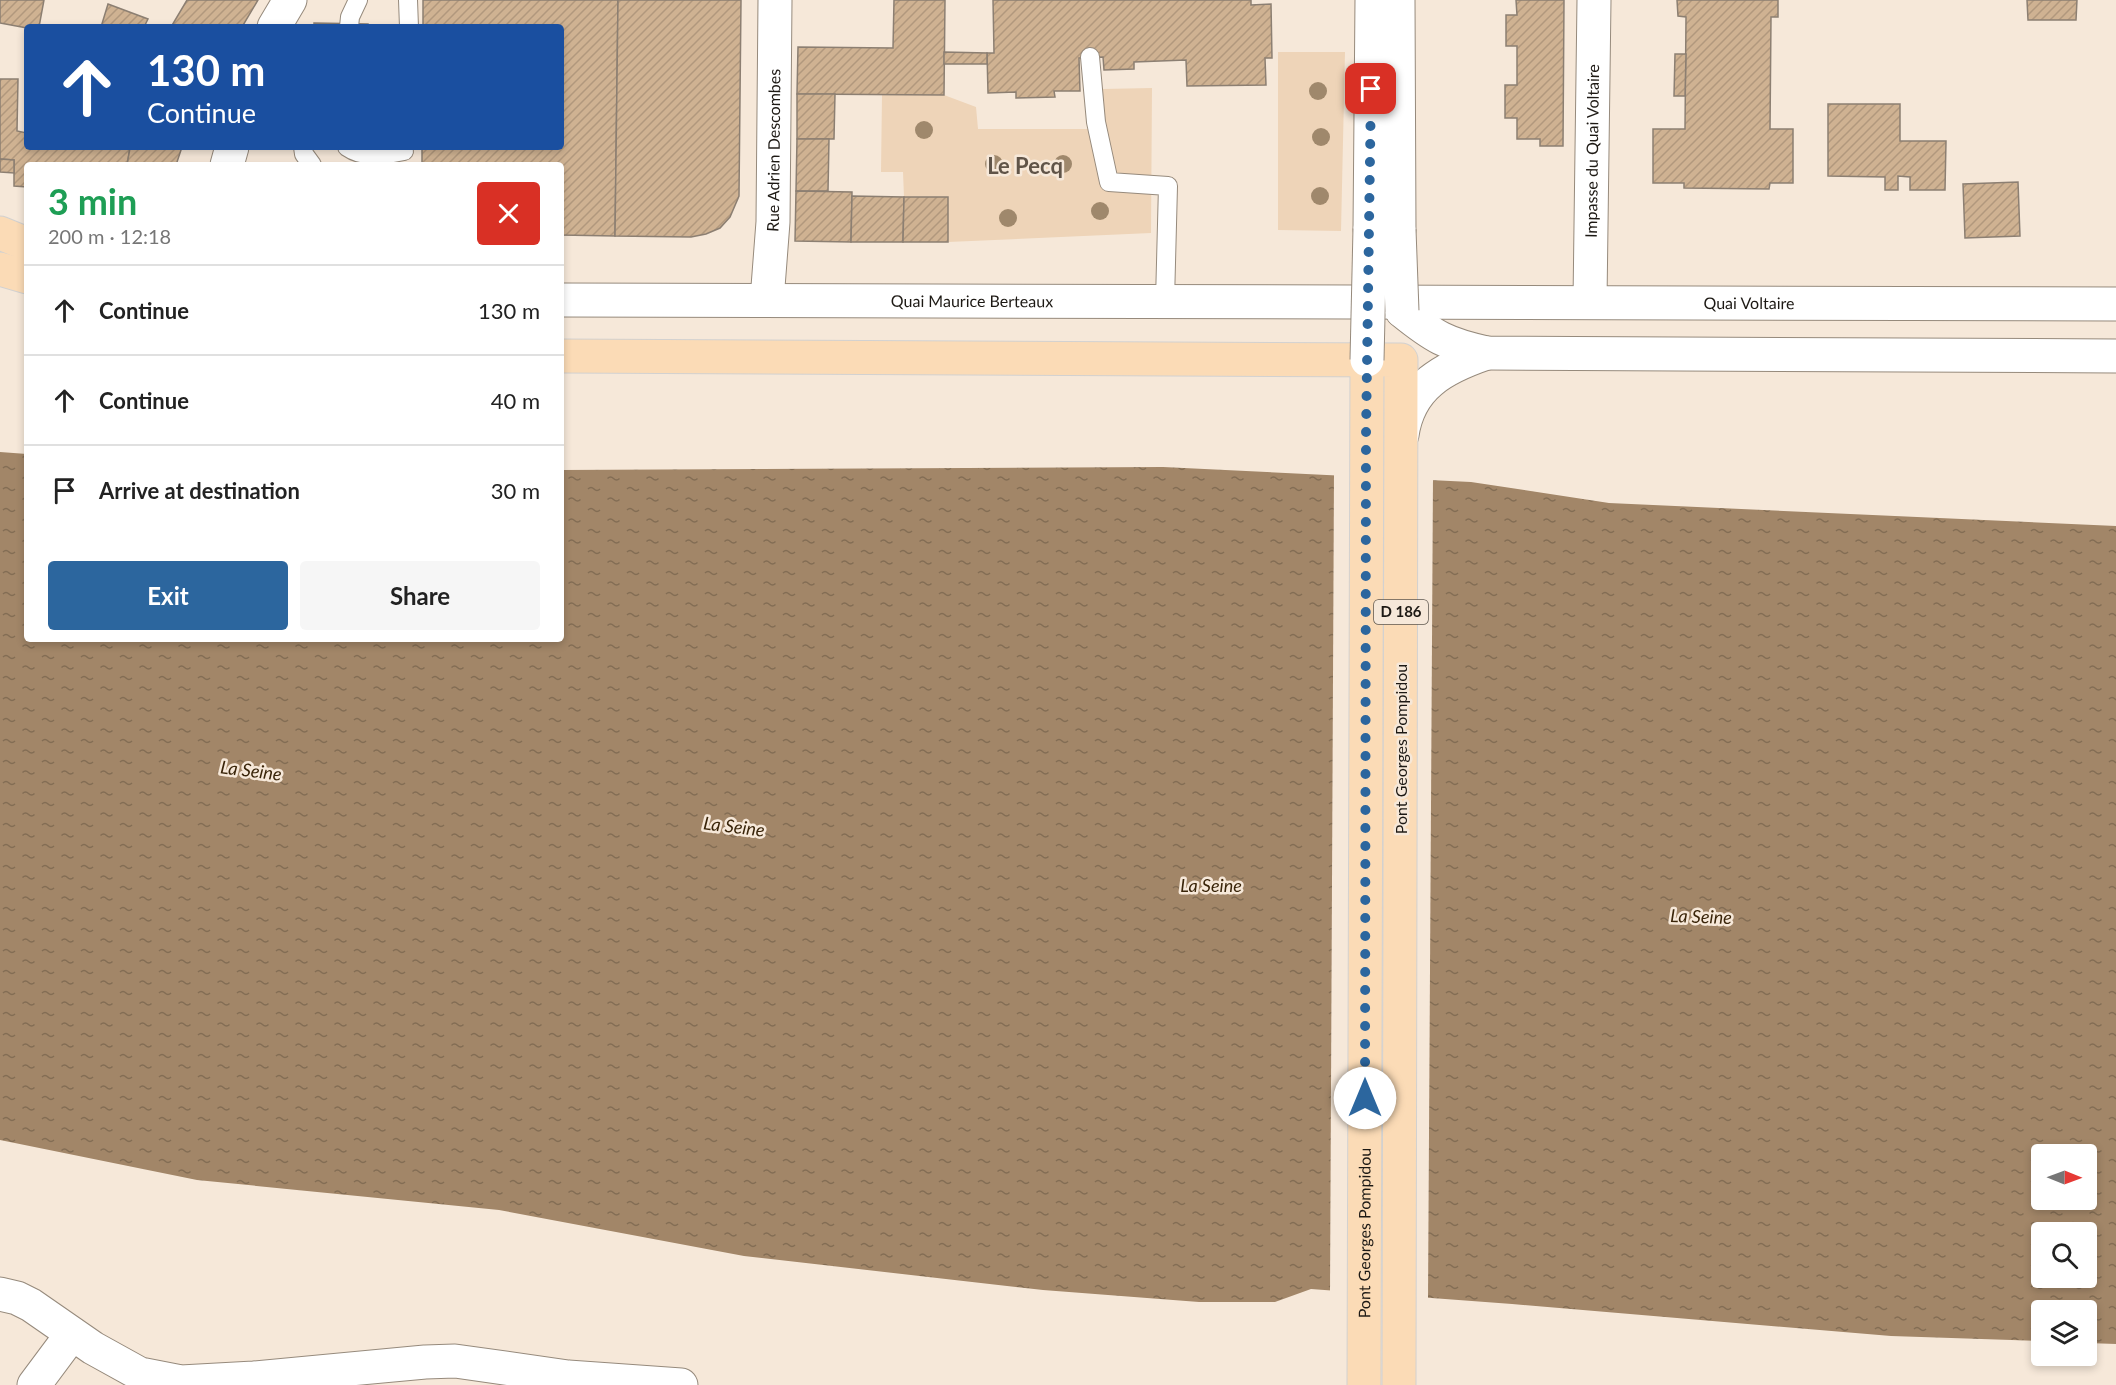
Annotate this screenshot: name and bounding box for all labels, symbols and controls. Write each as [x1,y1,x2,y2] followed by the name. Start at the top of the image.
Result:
[147,45,265,95] text: 130 m
[48,48,126,126] icon: ahead
[1345,63,1396,114] pin
[1581,64,1602,238] street label: Impasse du Quai Voltaire
[762,69,783,232] street label: Rue Adrien Descombes
[1354,72,1387,105] icon: arrive
[147,96,256,129] text: Continue
[987,152,1063,179] district label: Le Pecq
[48,179,137,223] text: 3 min
[477,182,540,245] button: close
[48,224,171,248] text: 200 m · 12:18
[891,291,1053,310] street label: Quai Maurice Berteaux
[1703,293,1794,312] street label: Quai Voltaire
[48,294,81,327] icon: ahead
[99,297,189,324] text: Continue
[478,297,540,324] text: 130 m
[48,384,81,417] icon: ahead
[99,387,189,414] text: Continue
[491,387,540,414] text: 40 m
[48,474,81,507] icon: arrive
[99,477,300,504] text: Arrive at destination
[491,477,540,504] text: 30 m
[48,561,288,630] button: Exit
[300,561,540,630] button: Share
[1374,600,1428,624] road number: D 186
[1391,664,1410,834] street label: Pont Georges Pompidou
[219,755,283,785] water label: La Seine
[702,811,766,841] water label: La Seine
[1180,874,1242,896] water label: La Seine
[1670,904,1732,928] water label: La Seine
[1333,1066,1397,1130] position arrow
[2031,1144,2097,1210] north arrow
[2031,1144,2097,1366] map controls
[1354,1148,1374,1318] street label: Pont Georges Pompidou
[2031,1222,2097,1288] button: search
[2031,1300,2097,1366] button: layers

